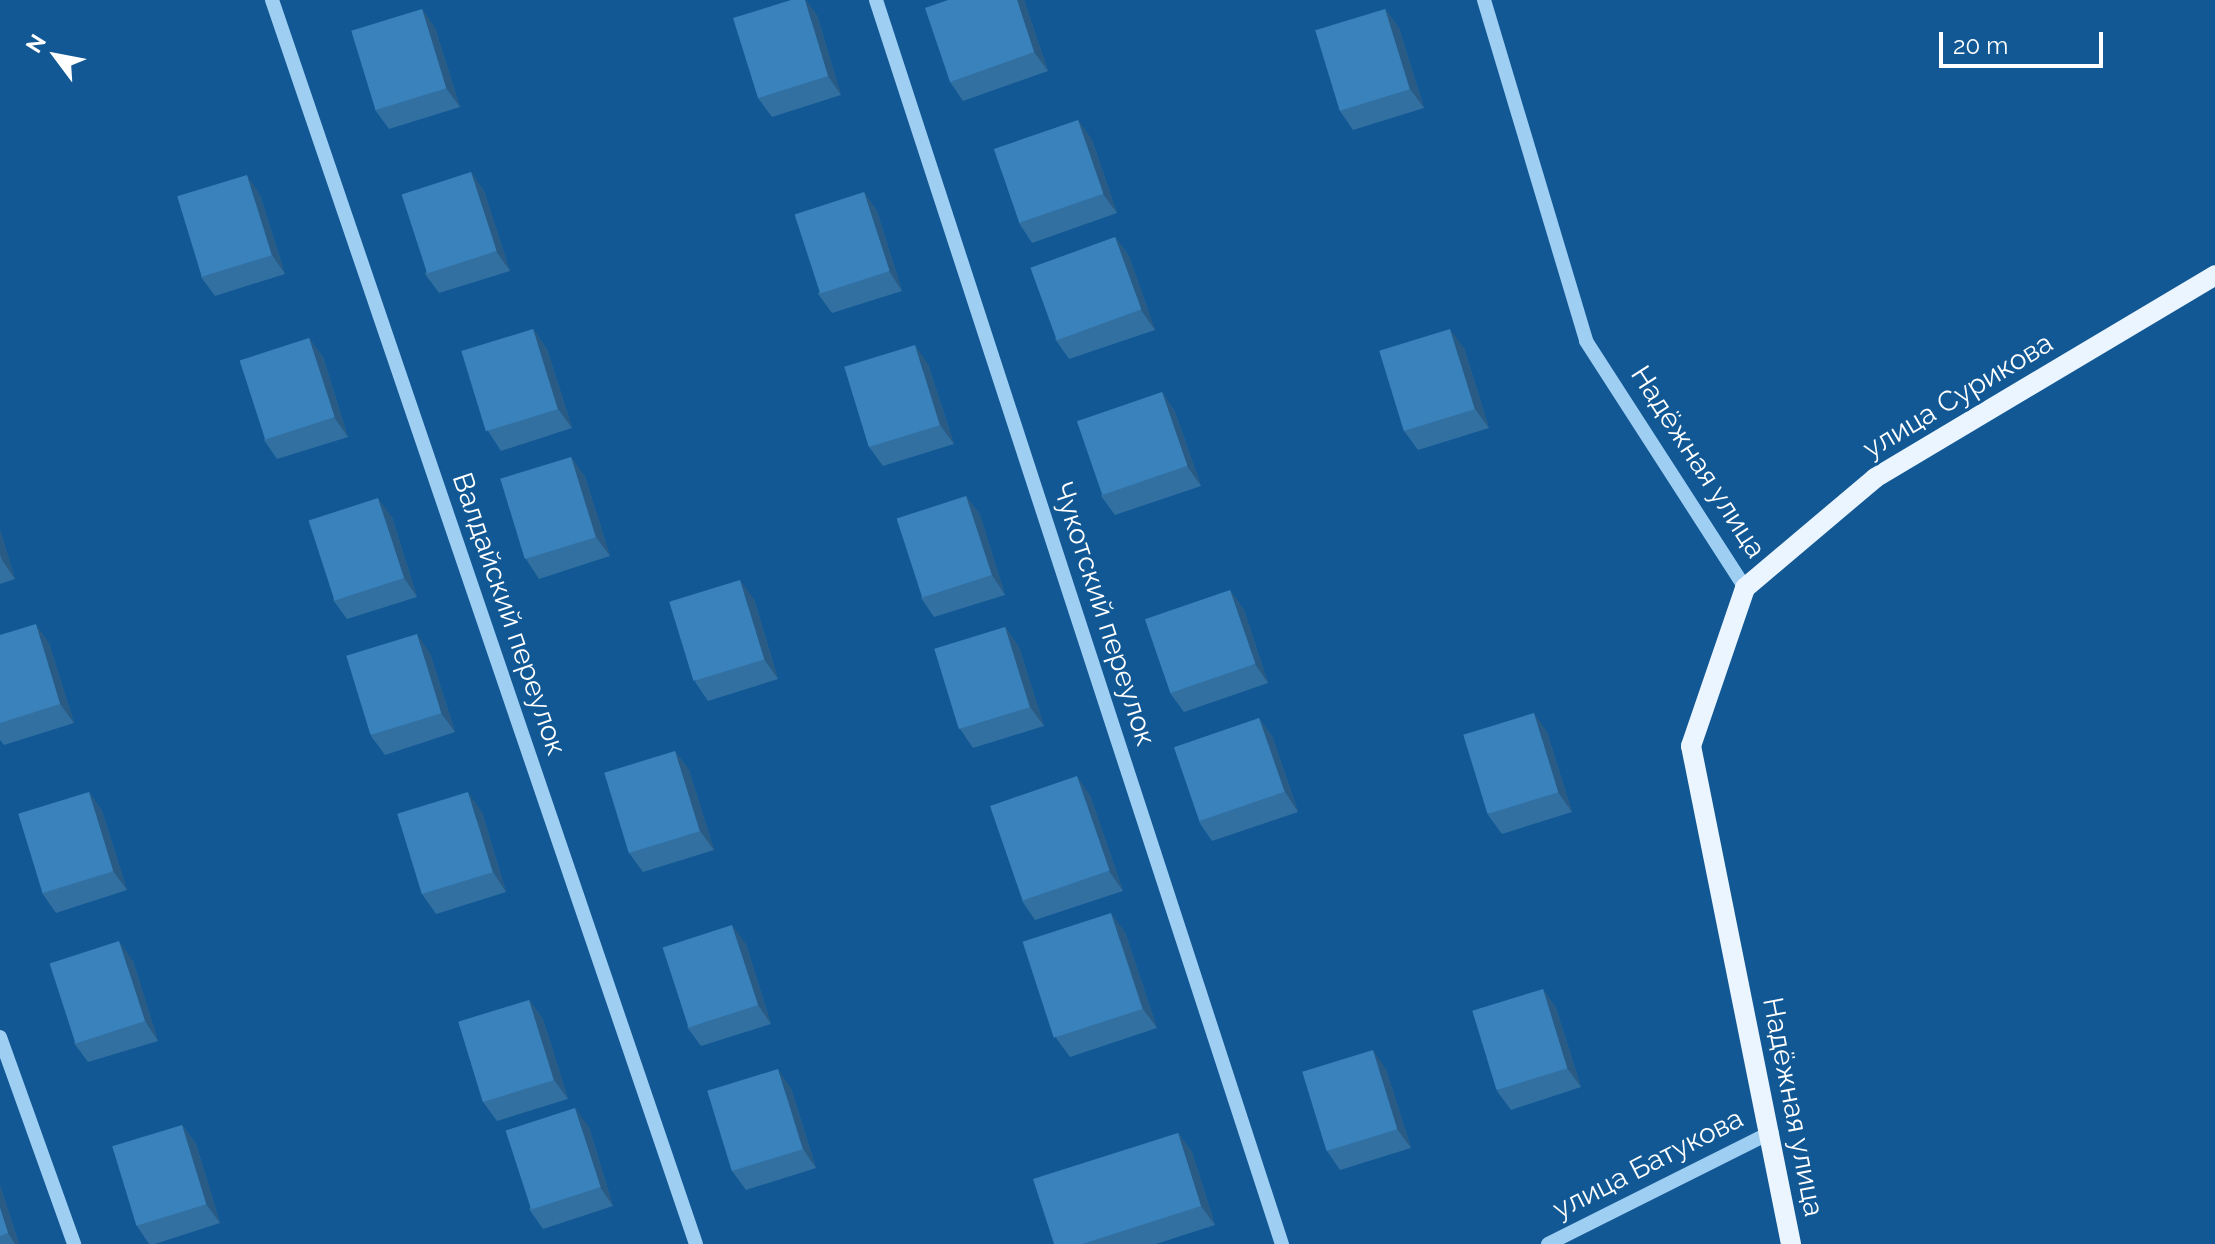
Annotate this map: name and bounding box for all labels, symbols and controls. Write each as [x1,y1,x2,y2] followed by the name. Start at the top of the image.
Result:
[16,16,96,96] north arrow
[1943,16,2107,66] scale bar
[20,29,51,57] text: N
[1953,31,2008,60] text: 20 m
[1857,326,2059,466] street label: улица Сурикова
[1623,359,1773,565] street label: Надёжная улица
[445,468,573,760] street label: Валдайский переулок
[1045,478,1163,750] street label: Чукотский переулок
[1755,994,1831,1220] street label: Надёжная улица
[1547,1102,1749,1226] street label: улица Батукова

